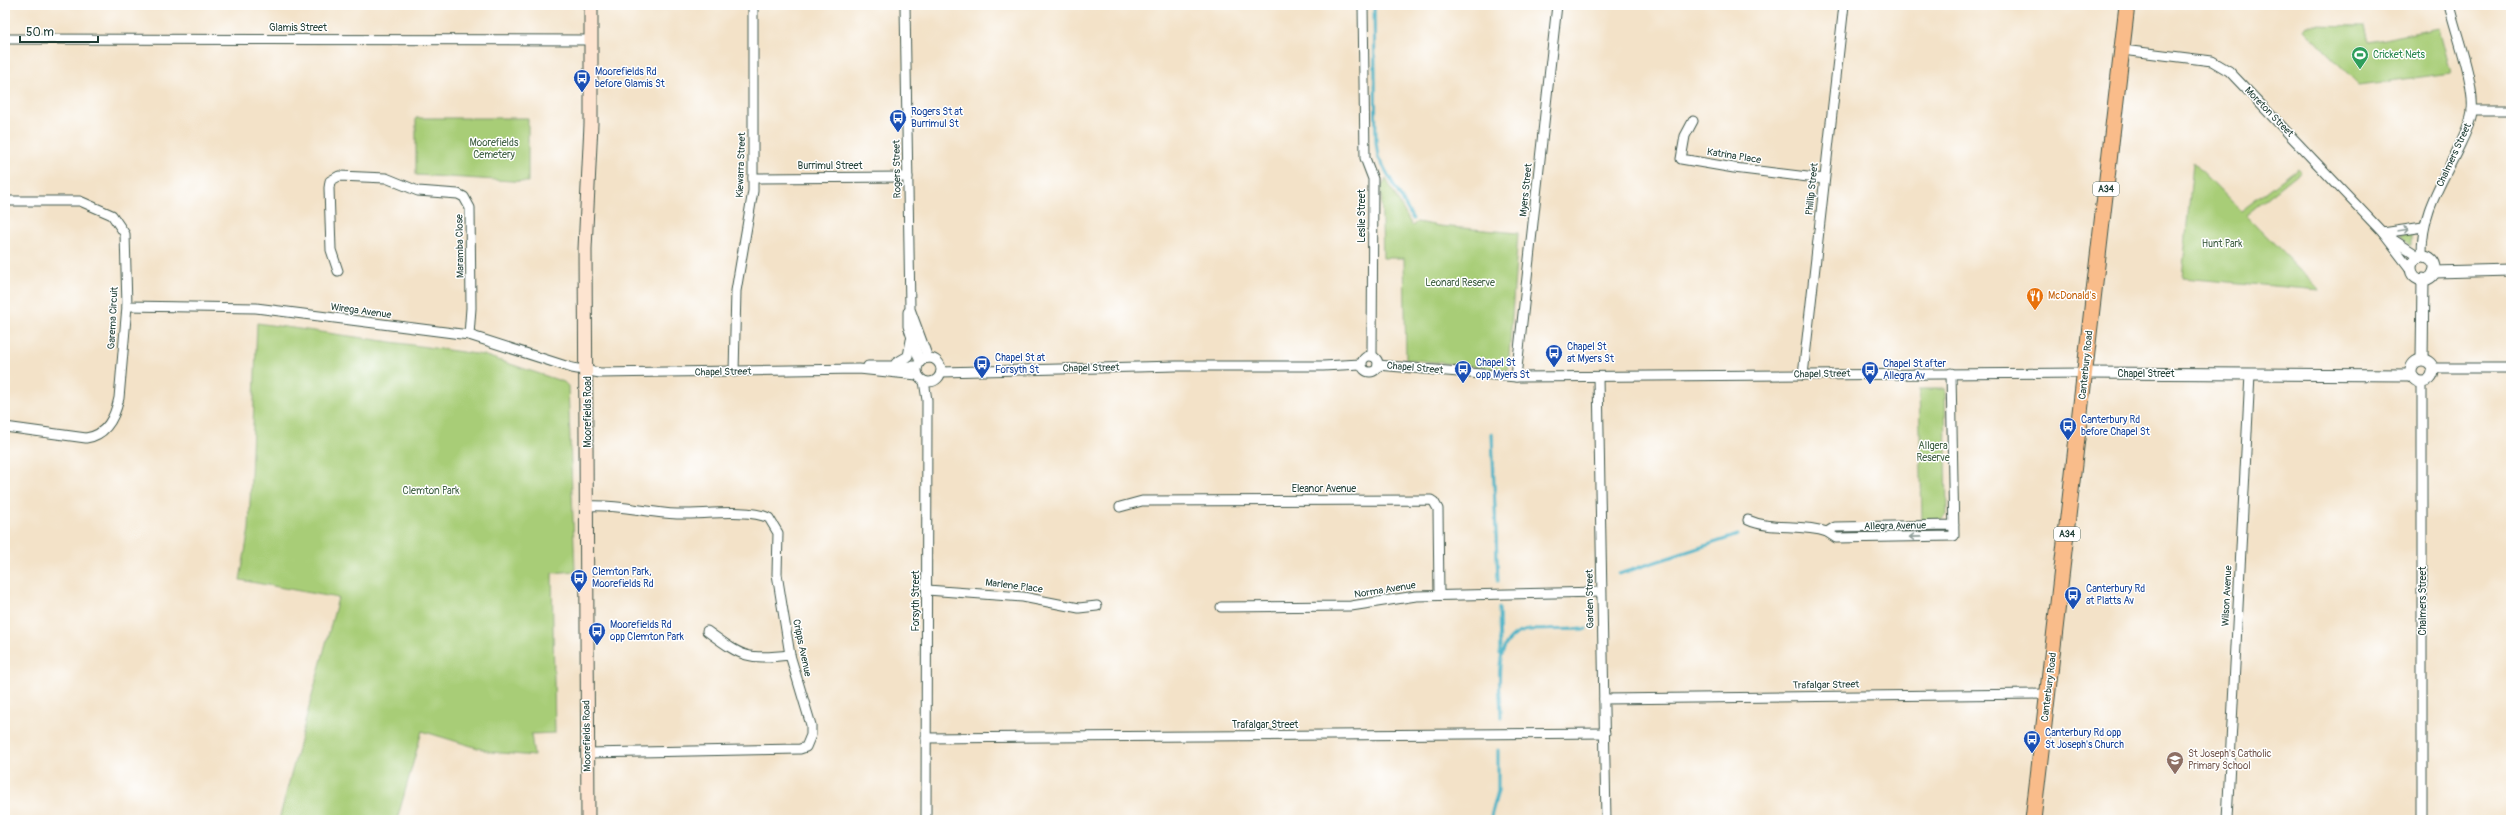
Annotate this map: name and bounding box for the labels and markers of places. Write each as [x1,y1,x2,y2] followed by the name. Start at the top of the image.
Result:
[2350,45,2370,70] sports icon: Cricket Nets
[2373,49,2426,61] place label: Cricket Nets
[595,66,666,90] place label: Moorefields Rd before Glamis St
[572,68,592,93] bus stop icon: Moorefields Rd before Glamis St
[911,106,964,130] place label: Rogers St at Burrimul St
[888,108,908,133] bus stop icon: Rogers St at Burrimul St
[2025,286,2045,311] restaurant icon: McDonald's
[2048,290,2096,302] place label: McDonald's
[1567,341,1615,365] place label: Chapel St at Myers St
[1544,343,1564,368] bus stop icon: Chapel St at Myers St
[995,352,1046,376] place label: Chapel St at Forsyth St
[972,354,992,379] bus stop icon: Chapel St at Forsyth St
[1476,357,1530,381] place label: Chapel St opp Myers St
[1883,358,1946,382] place label: Chapel St after Allegra Av
[1453,359,1473,384] bus stop icon: Chapel St opp Myers St
[1860,360,1880,385] bus stop icon: Chapel St after Allegra Av
[2081,414,2151,438] place label: Canterbury Rd before Chapel St
[2058,416,2078,441] bus stop icon: Canterbury Rd before Chapel St
[592,566,654,590] place label: Clemton Park, Moorefields Rd
[569,568,589,593] bus stop icon: Clemton Park, Moorefields Rd
[2086,583,2145,607] place label: Canterbury Rd at Platts Av
[2063,585,2083,610] bus stop icon: Canterbury Rd at Platts Av
[610,619,685,643] place label: Moorefields Rd opp Clemton Park
[587,621,607,646] bus stop icon: Moorefields Rd opp Clemton Park
[2045,727,2124,751] place label: Canterbury Rd opp St Joseph's Church
[2022,729,2042,754] bus stop icon: Canterbury Rd opp St Joseph's Church
[2188,748,2271,772] place label: St Joseph's Catholic Primary School
[2165,750,2185,775] school or university icon: St Joseph's Catholic Primary School

